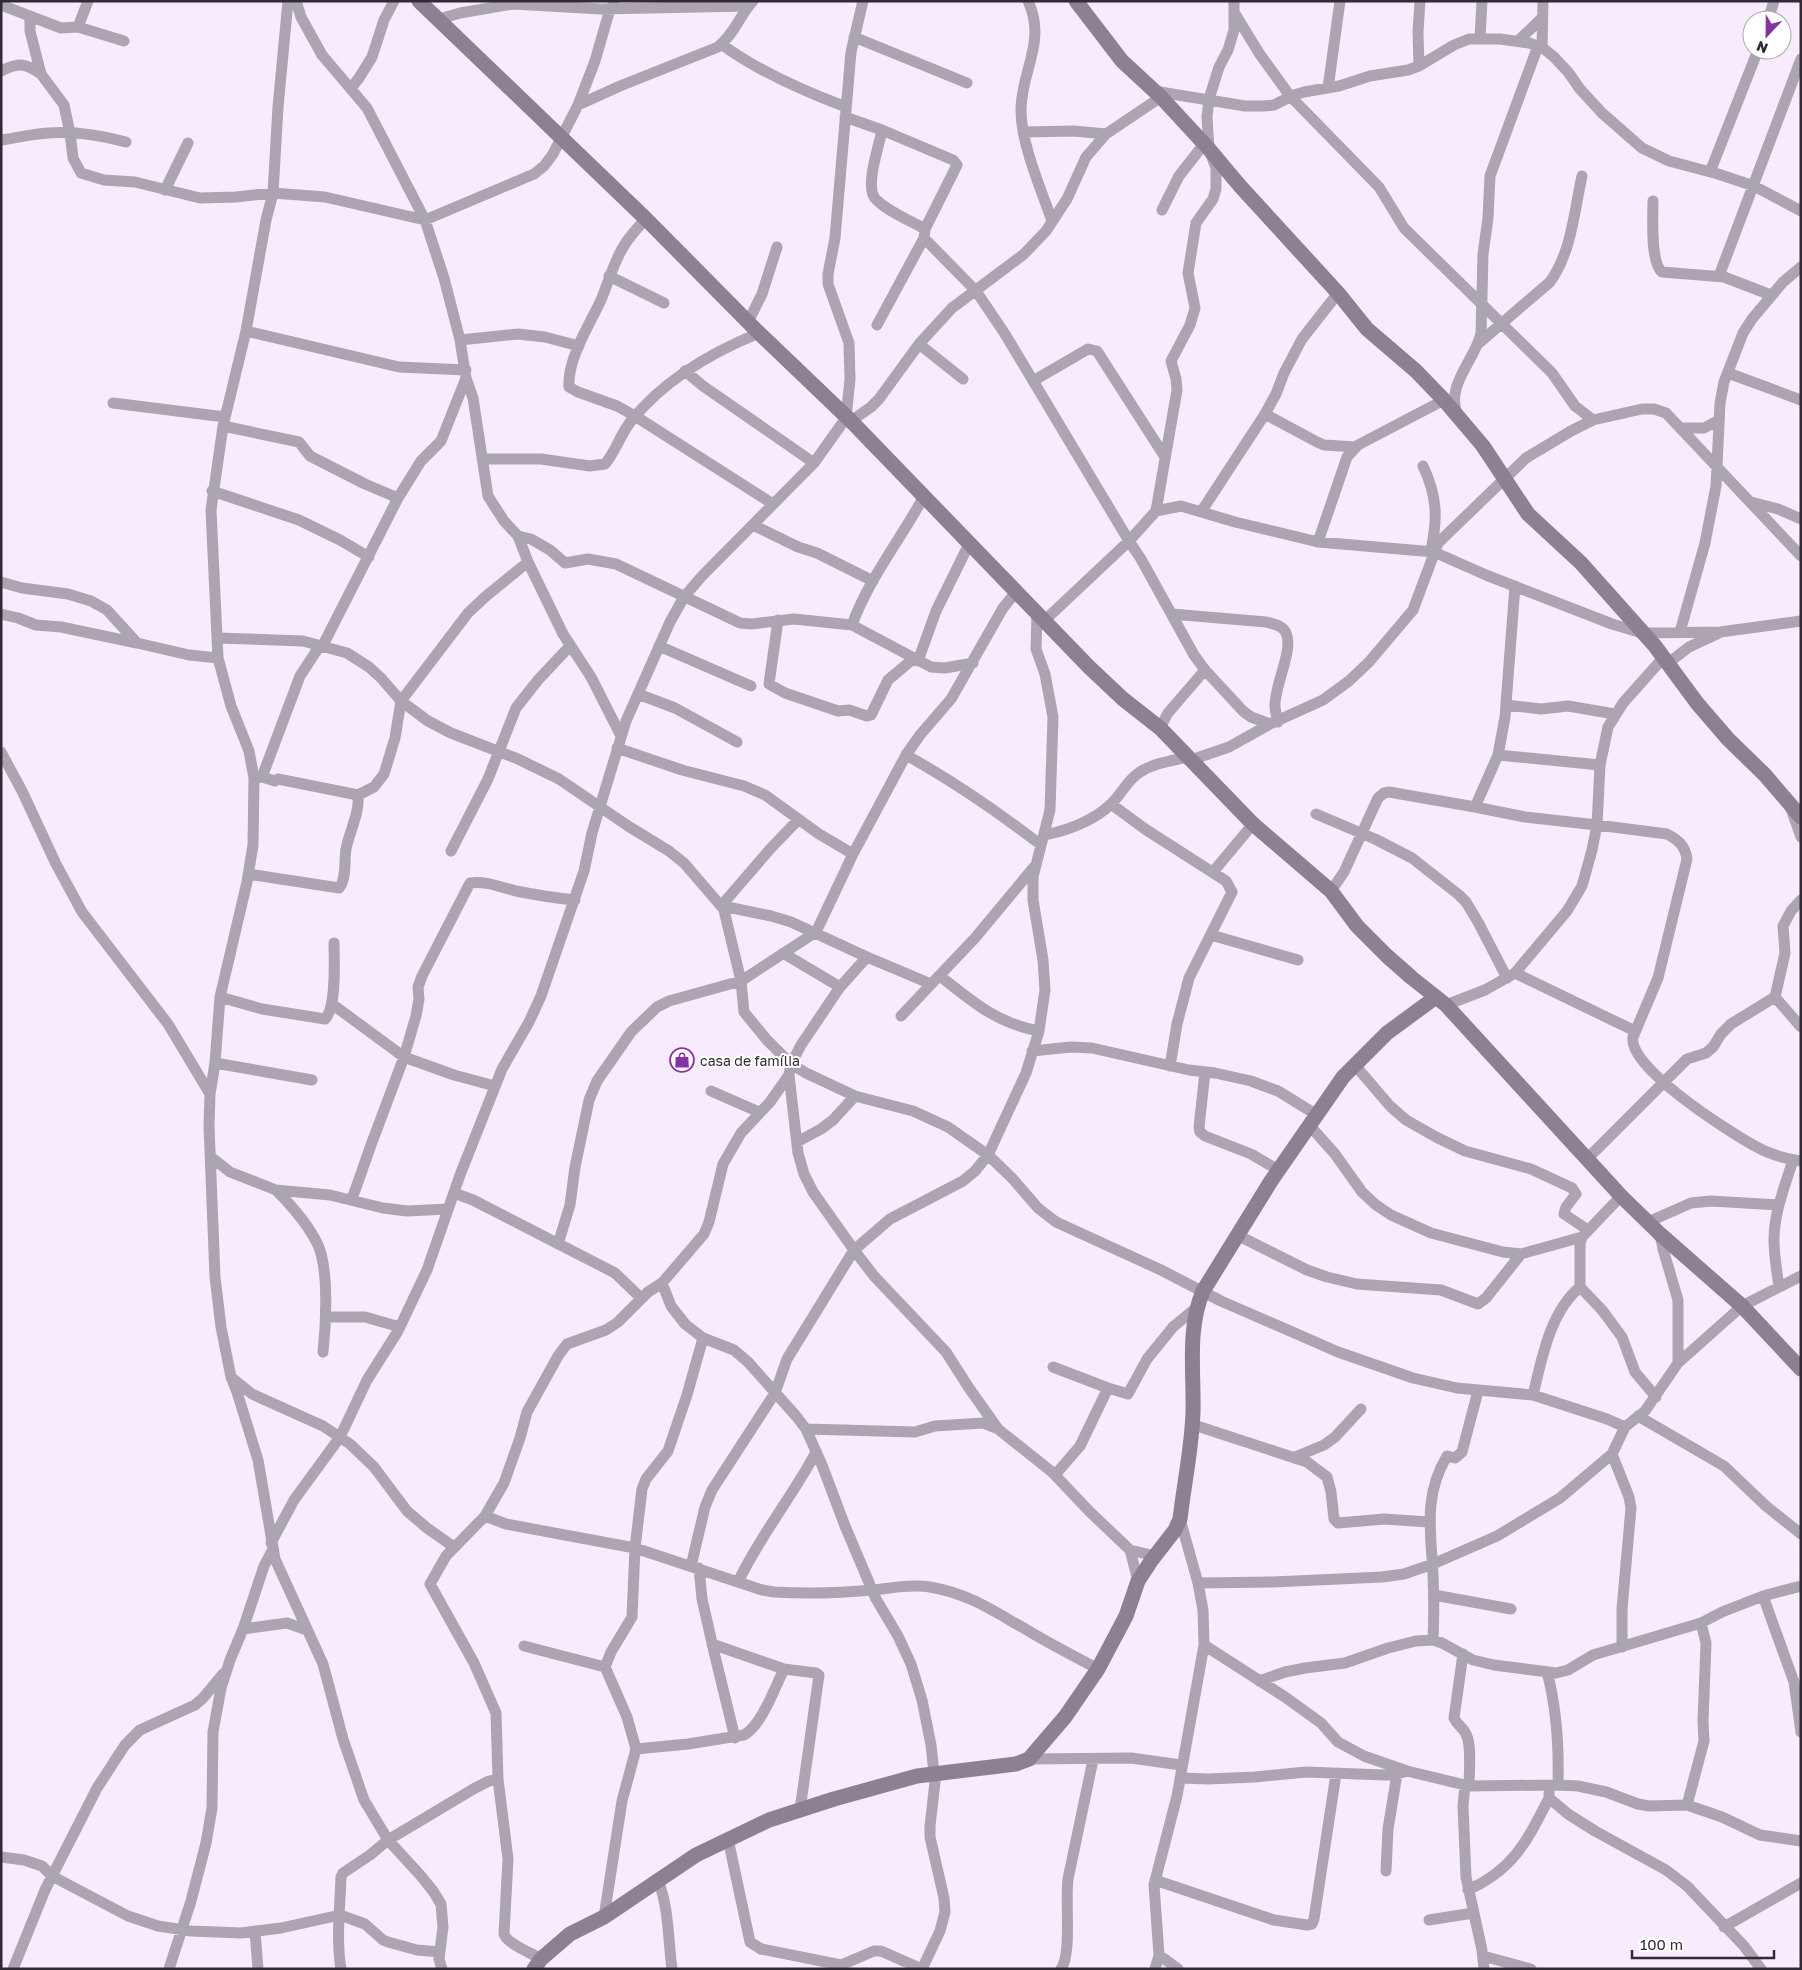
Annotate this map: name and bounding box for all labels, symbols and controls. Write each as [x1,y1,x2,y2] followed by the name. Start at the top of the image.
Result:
[1742,10,1792,60] north arrow
[1754,38,1770,57] text: N
[669,1047,695,1073] shop icon: casa de família
[700,1052,800,1069] place label: casa de família
[1632,1928,1774,1960] scale bar
[1640,1935,1683,1953] text: 100 m

